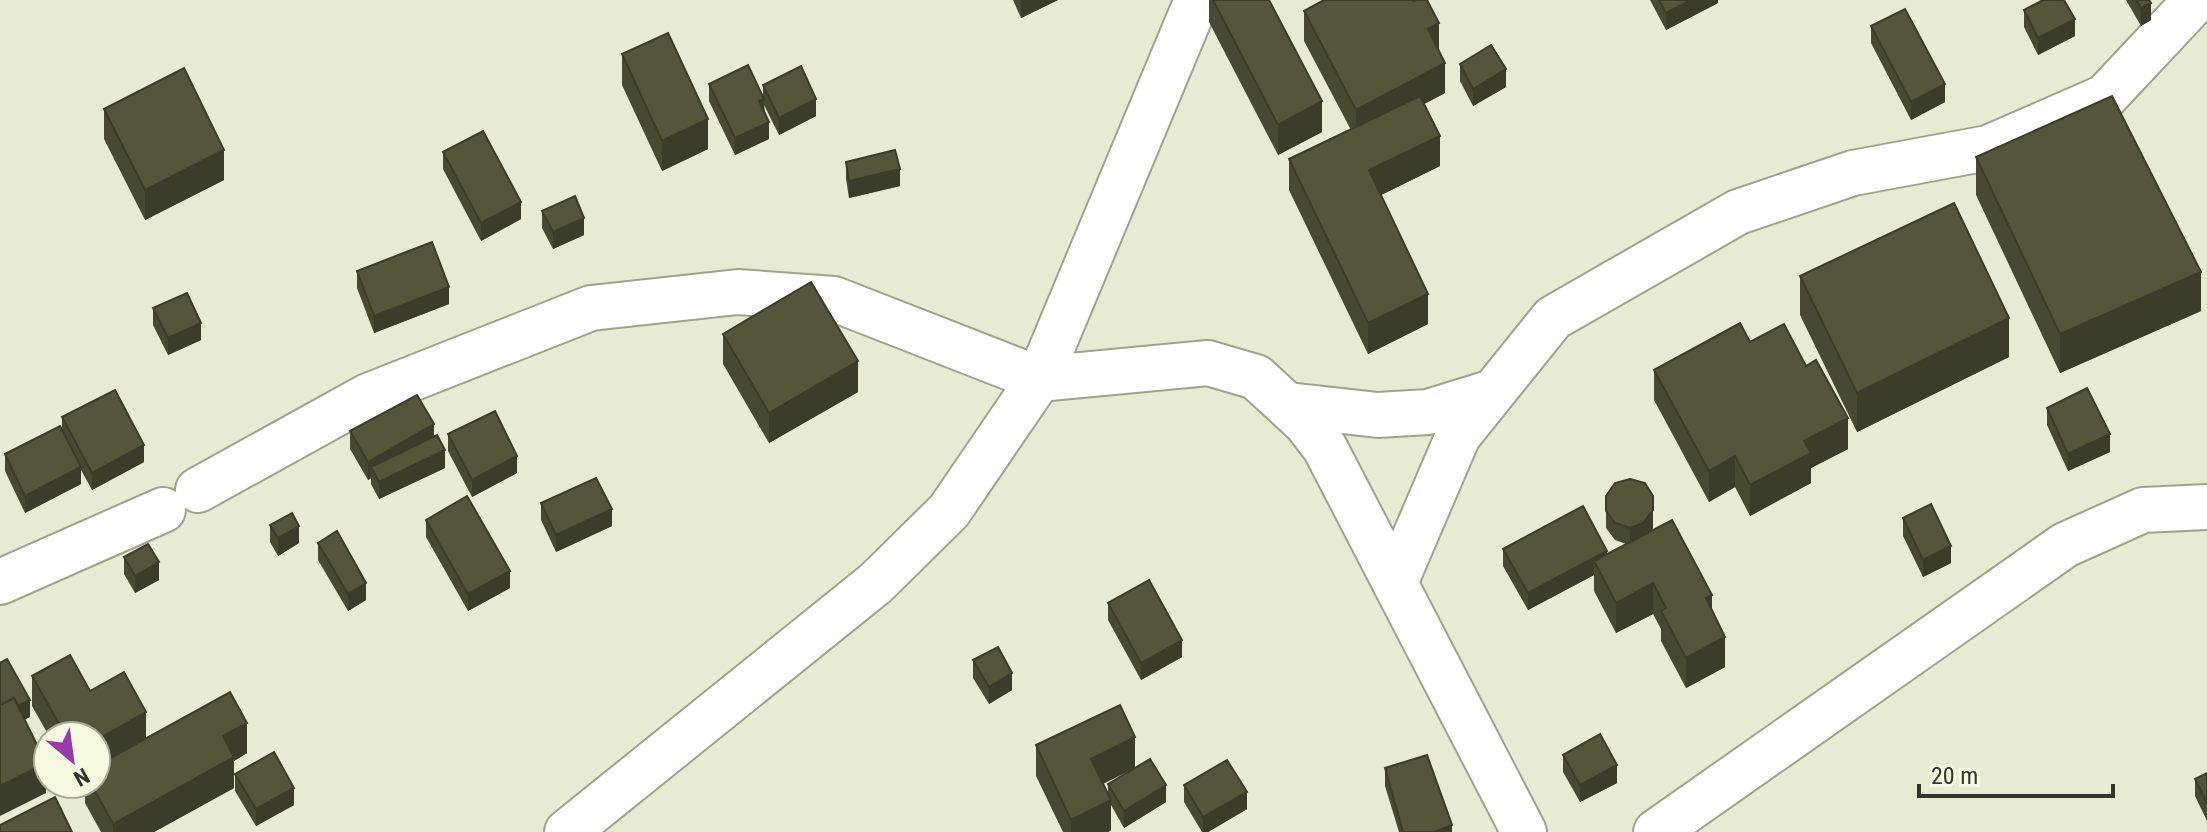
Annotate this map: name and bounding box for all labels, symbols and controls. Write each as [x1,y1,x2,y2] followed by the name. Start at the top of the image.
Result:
[32,720,112,800] north arrow
[1919,748,2113,798] scale bar
[1931,762,1978,790] text: 20 m
[69,763,93,791] text: N

